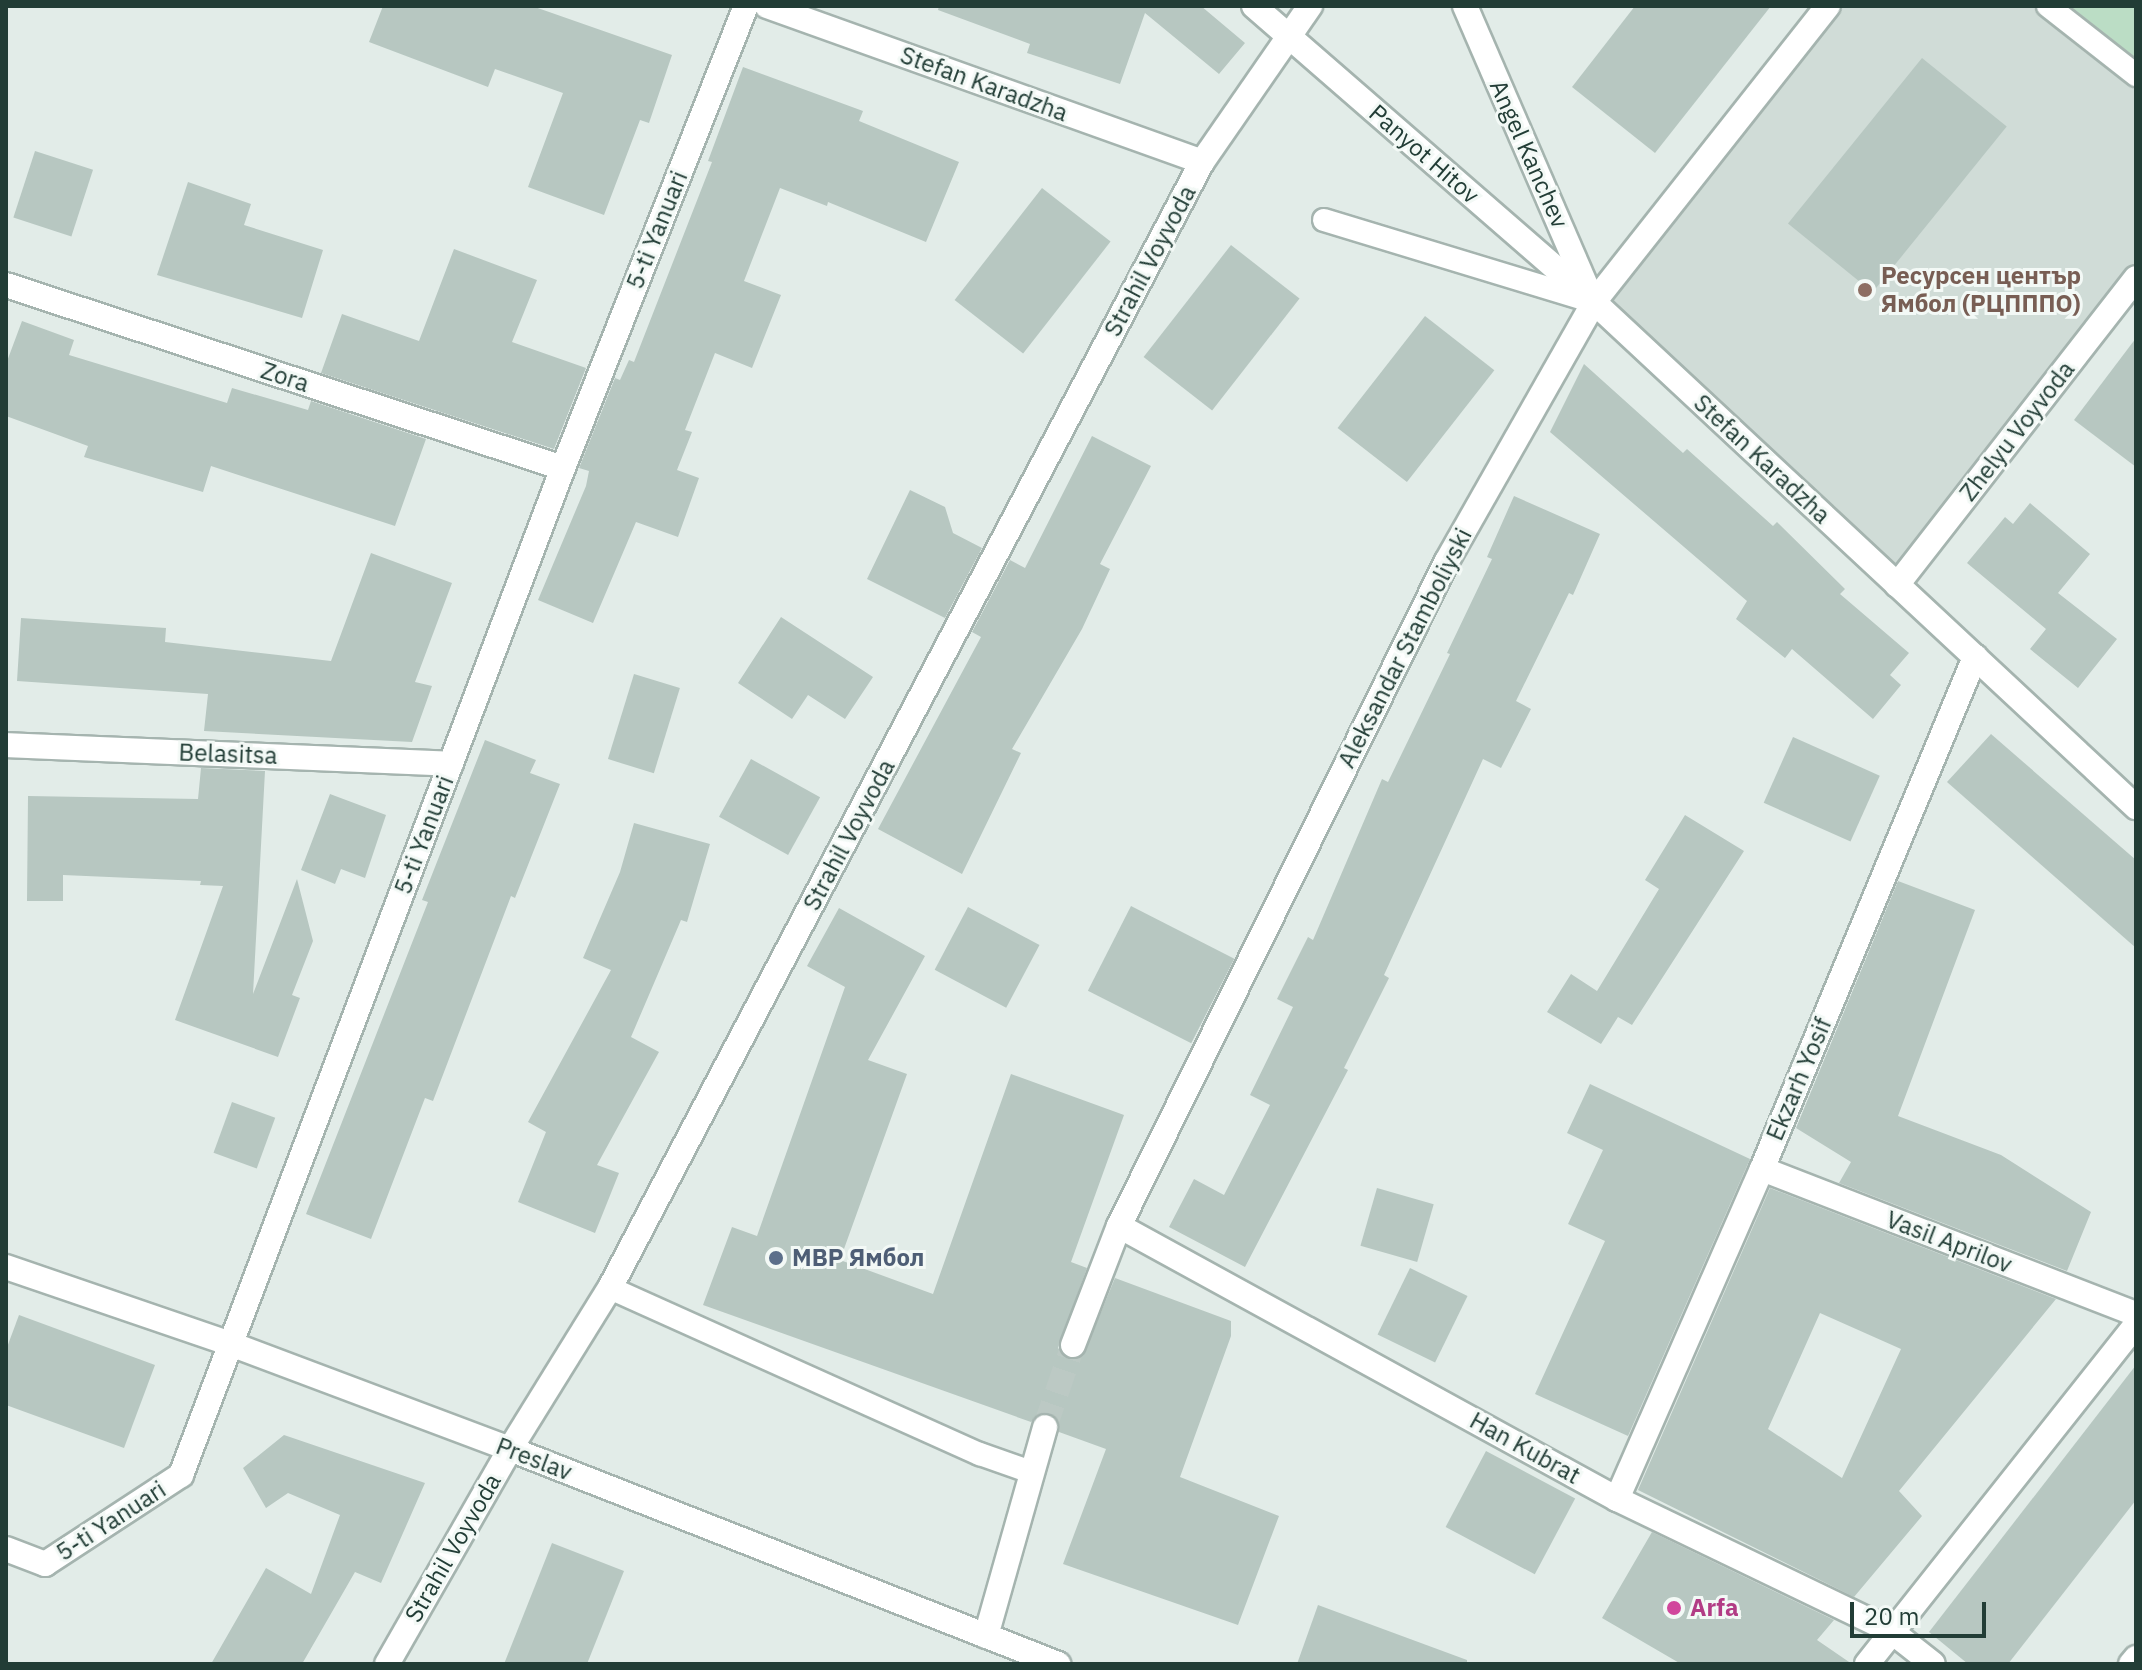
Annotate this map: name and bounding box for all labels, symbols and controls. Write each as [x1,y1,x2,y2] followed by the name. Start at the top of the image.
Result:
[896,40,1072,128] street label: Stefan Karadzha
[1484,76,1574,232] street label: Angel Kanchev
[1363,98,1485,210] street label: Panyot Hitov
[620,167,694,293] street label: 5-ti Yanuari
[1098,181,1202,341] street label: Strahil Voyvoda
[1881,262,2081,318] place label: Ресурсен център Ямбол (РЦПППО)
[1856,281,1874,299] marker: Ресурсен център Ямбол (РЦПППО)
[1954,355,2080,507] street label: Zhelyu Voyvoda
[257,356,313,398] street label: Zora
[1688,388,1836,530] street label: Stefan Karadzha
[1332,523,1478,773] street label: Aleksandar Stamboliyski
[178,738,278,770] street label: Belasitsa
[797,755,901,915] street label: Strahil Voyvoda
[388,772,460,898] street label: 5-ti Yanuari
[1760,1013,1838,1145] street label: Ekzarh Yosif
[1882,1205,2016,1279] street label: Vasil Aprilov
[792,1244,924,1272] place label: МВР Ямбол
[767,1249,785,1267] marker: МВР Ямбол
[1465,1406,1585,1490] street label: Han Kubrat
[492,1431,576,1487] street label: Preslav
[399,1469,507,1627] street label: Strahil Voyvoda
[51,1475,171,1567] street label: 5-ti Yanuari
[1854,1586,1990,1636] scale bar
[1690,1594,1739,1622] place label: Arfa
[1665,1599,1683,1617] marker: Arfa
[1864,1600,1919,1632] text: 20 m

